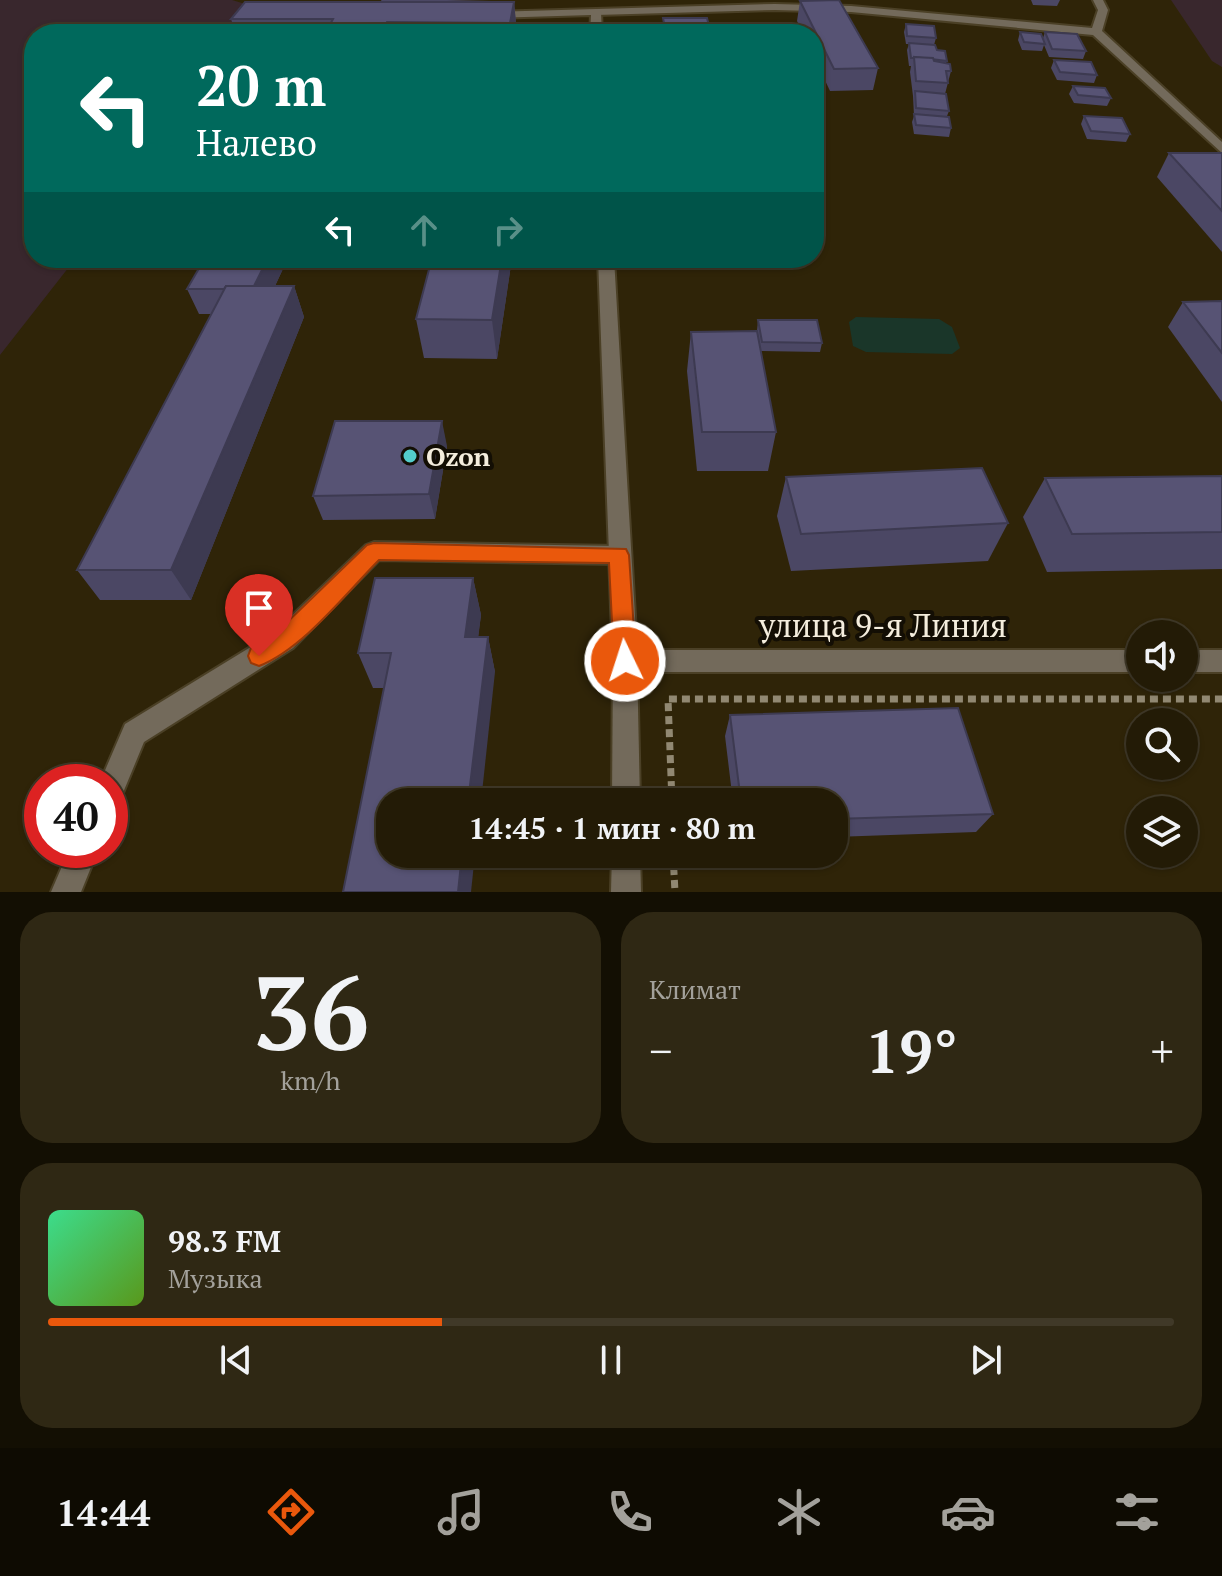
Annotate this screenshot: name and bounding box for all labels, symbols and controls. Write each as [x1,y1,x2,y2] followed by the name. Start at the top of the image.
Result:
[196,48,326,122] text: 20 m
[64,56,168,160] icon: left
[196,119,317,166] text: Налево
[318,208,362,252] icon: left
[402,208,446,252] icon: ahead
[486,208,530,252] icon: right
[426,439,491,473] place label: Ozon
[401,447,419,465] marker: Ozon
[225,574,293,656] pin
[237,586,281,630] icon: arrive
[758,604,1007,646] street label: улица 9-я Линия
[583,619,667,703] position arrow
[1126,620,1198,868] map controls
[1126,620,1198,692] button: sound
[1126,708,1198,780] button: search
[24,764,128,868] speed limit sign: 40
[1126,796,1198,868] button: layers
[468,808,756,848] text: 14:45 · 1 мин · 80 m
[252,942,369,1080] text: 36
[649,972,741,1006] text: Климат
[865,1011,958,1090] text: 19°
[649,1021,672,1080] text: −
[1151,1021,1174,1080] text: +
[280,1063,341,1097] text: km/h
[168,1221,281,1261] text: 98.3 FM
[168,1261,263,1295] text: Музыка
[214,1338,258,1382] icon: previous
[589,1338,633,1382] icon: pause
[964,1338,1008,1382] icon: next
[263,1484,319,1540] icon: directions
[433,1484,489,1540] icon: music
[602,1484,658,1540] icon: phone
[771,1484,827,1540] icon: climate
[940,1484,996,1540] icon: car
[1109,1484,1165,1540] icon: filters
[57,1489,150,1536] text: 14:44

